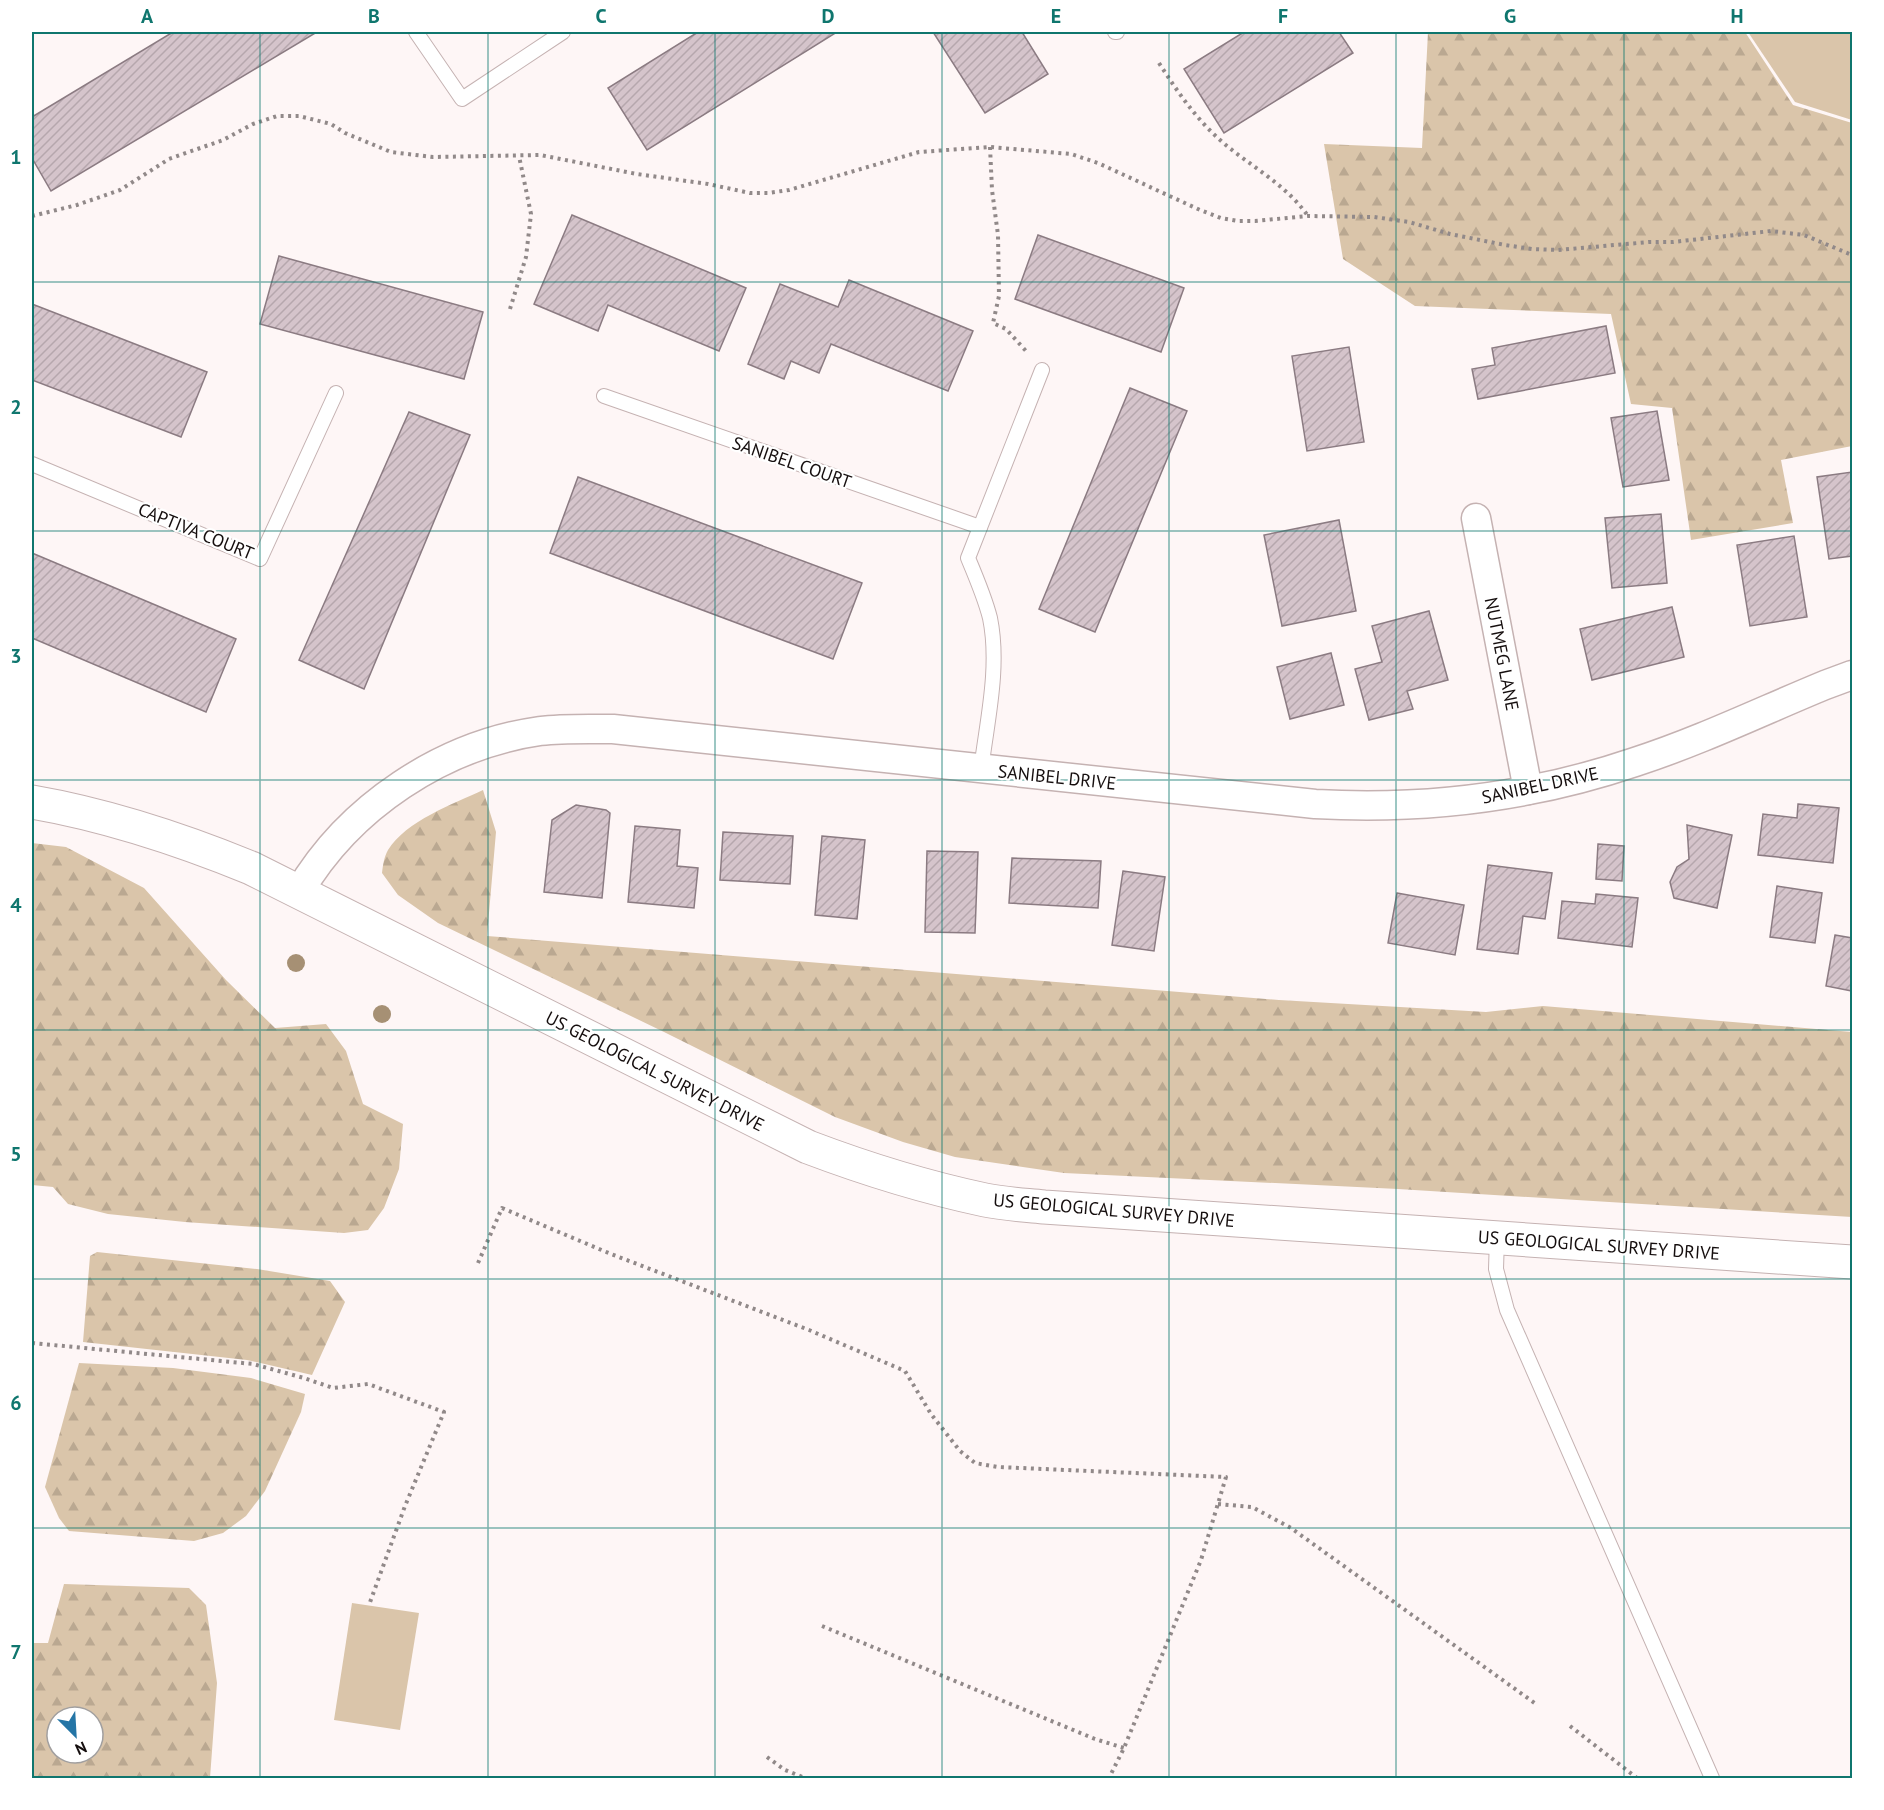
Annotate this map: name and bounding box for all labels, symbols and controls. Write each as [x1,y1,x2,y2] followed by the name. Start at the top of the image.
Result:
[141,3,154,29] text: A
[368,3,380,29] text: B
[595,3,607,29] text: C
[822,3,835,29] text: D
[1051,3,1061,29] text: E
[1278,3,1288,29] text: F
[1504,3,1516,29] text: G
[1730,3,1744,29] text: H
[10,144,22,170] text: 1
[10,394,22,420] text: 2
[729,431,855,493] street label: SANIBEL COURT
[135,497,257,565] street label: CAPTIVA COURT
[1480,595,1524,713] street label: NUTMEG LANE
[10,643,22,669] text: 3
[997,759,1117,795] street label: SANIBEL DRIVE
[1480,761,1600,809] street label: SANIBEL DRIVE
[10,892,22,918] text: 4
[542,1006,768,1136] street label: US GEOLOGICAL SURVEY DRIVE
[10,1141,22,1167] text: 5
[992,1188,1236,1232] street label: US GEOLOGICAL SURVEY DRIVE
[1477,1225,1721,1265] street label: US GEOLOGICAL SURVEY DRIVE
[10,1390,22,1416] text: 6
[10,1639,22,1665] text: 7
[45,1705,105,1765] north arrow
[72,1737,90,1760] text: N

